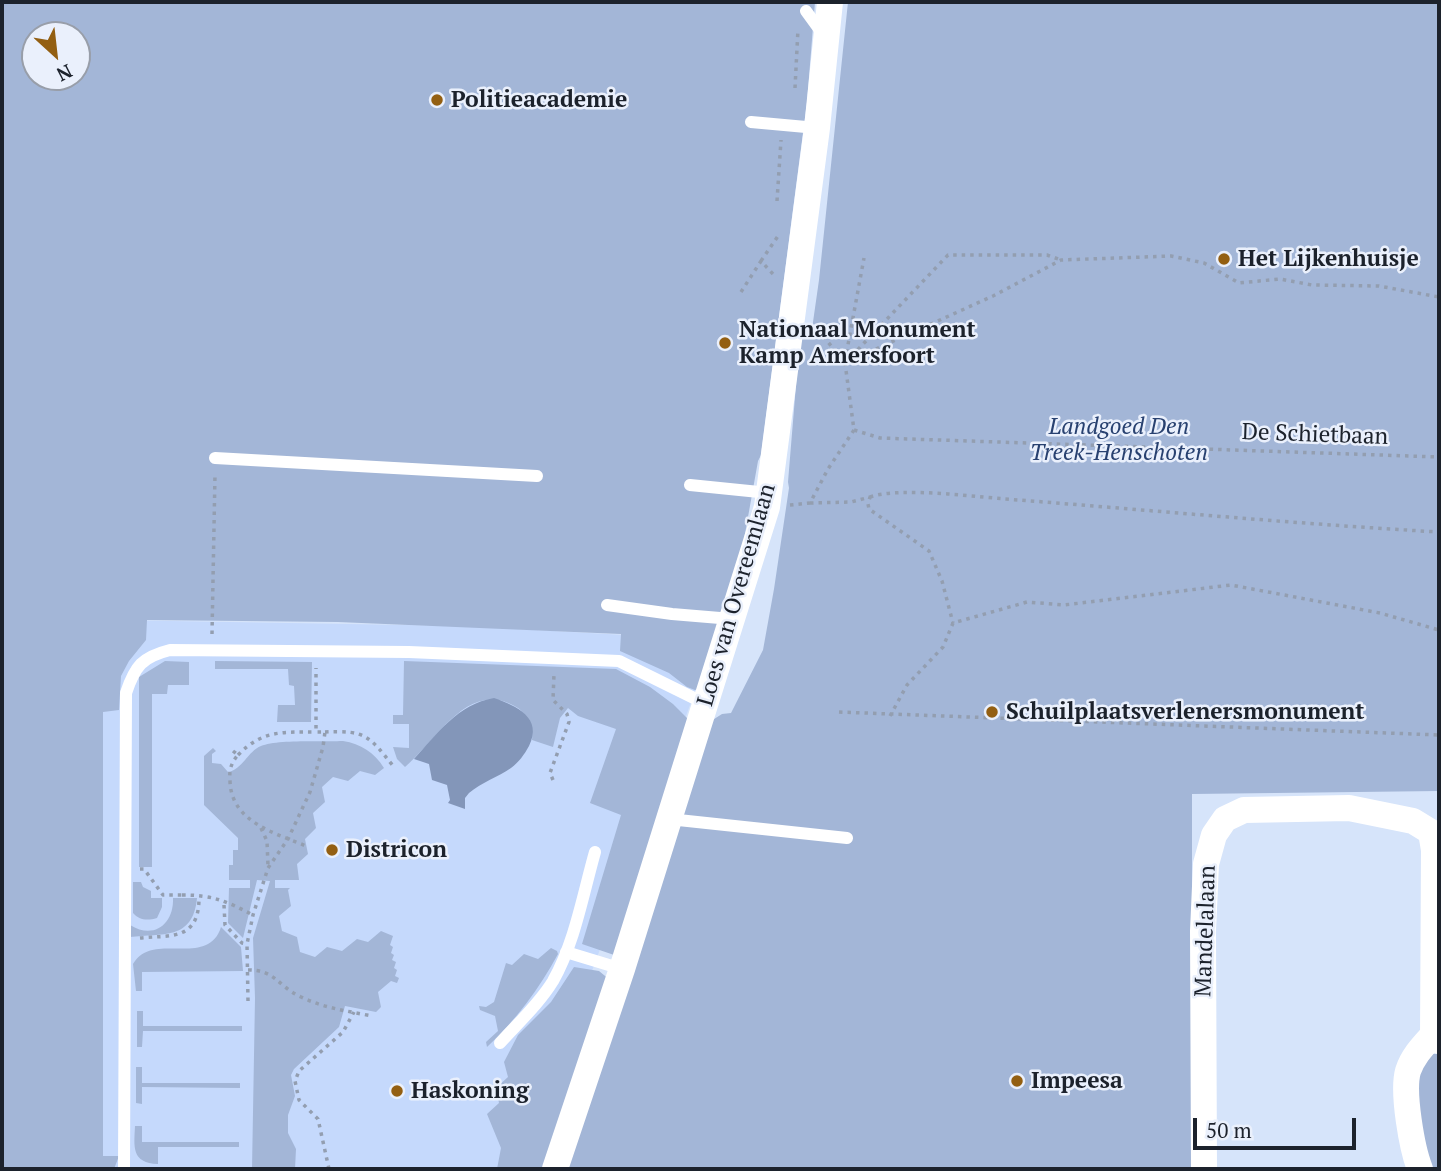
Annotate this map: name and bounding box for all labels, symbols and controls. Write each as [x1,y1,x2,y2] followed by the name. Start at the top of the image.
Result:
[21,21,91,91] north arrow
[53,59,77,88] text: N
[451,86,627,114] place label: Politieacademie
[429,92,445,108] marker: Politieacademie
[1238,245,1419,273] place label: Het Lijkenhuisje
[1216,251,1232,267] marker: Het Lijkenhuisje
[739,316,976,370] place label: Nationaal Monument Kamp Amersfoort
[717,335,733,351] marker: Nationaal Monument Kamp Amersfoort
[1030,413,1208,467] park label: Landgoed Den Treek-Henschoten
[1241,419,1389,451] street label: De Schietbaan
[692,480,782,710] street label: Loes van Overeemlaan
[1006,698,1365,726] place label: Schuilplaatsverlenersmonument
[984,704,1000,720] marker: Schuilplaatsverlenersmonument
[346,836,447,864] place label: Districon
[324,842,340,858] marker: Districon
[1190,865,1222,997] street label: Mandelalaan
[1031,1067,1123,1095] place label: Impeesa
[1009,1073,1025,1089] marker: Impeesa
[411,1077,529,1105] place label: Haskoning
[389,1083,405,1099] marker: Haskoning
[1196,1104,1359,1148] scale bar
[1206,1116,1252,1144] text: 50 m

